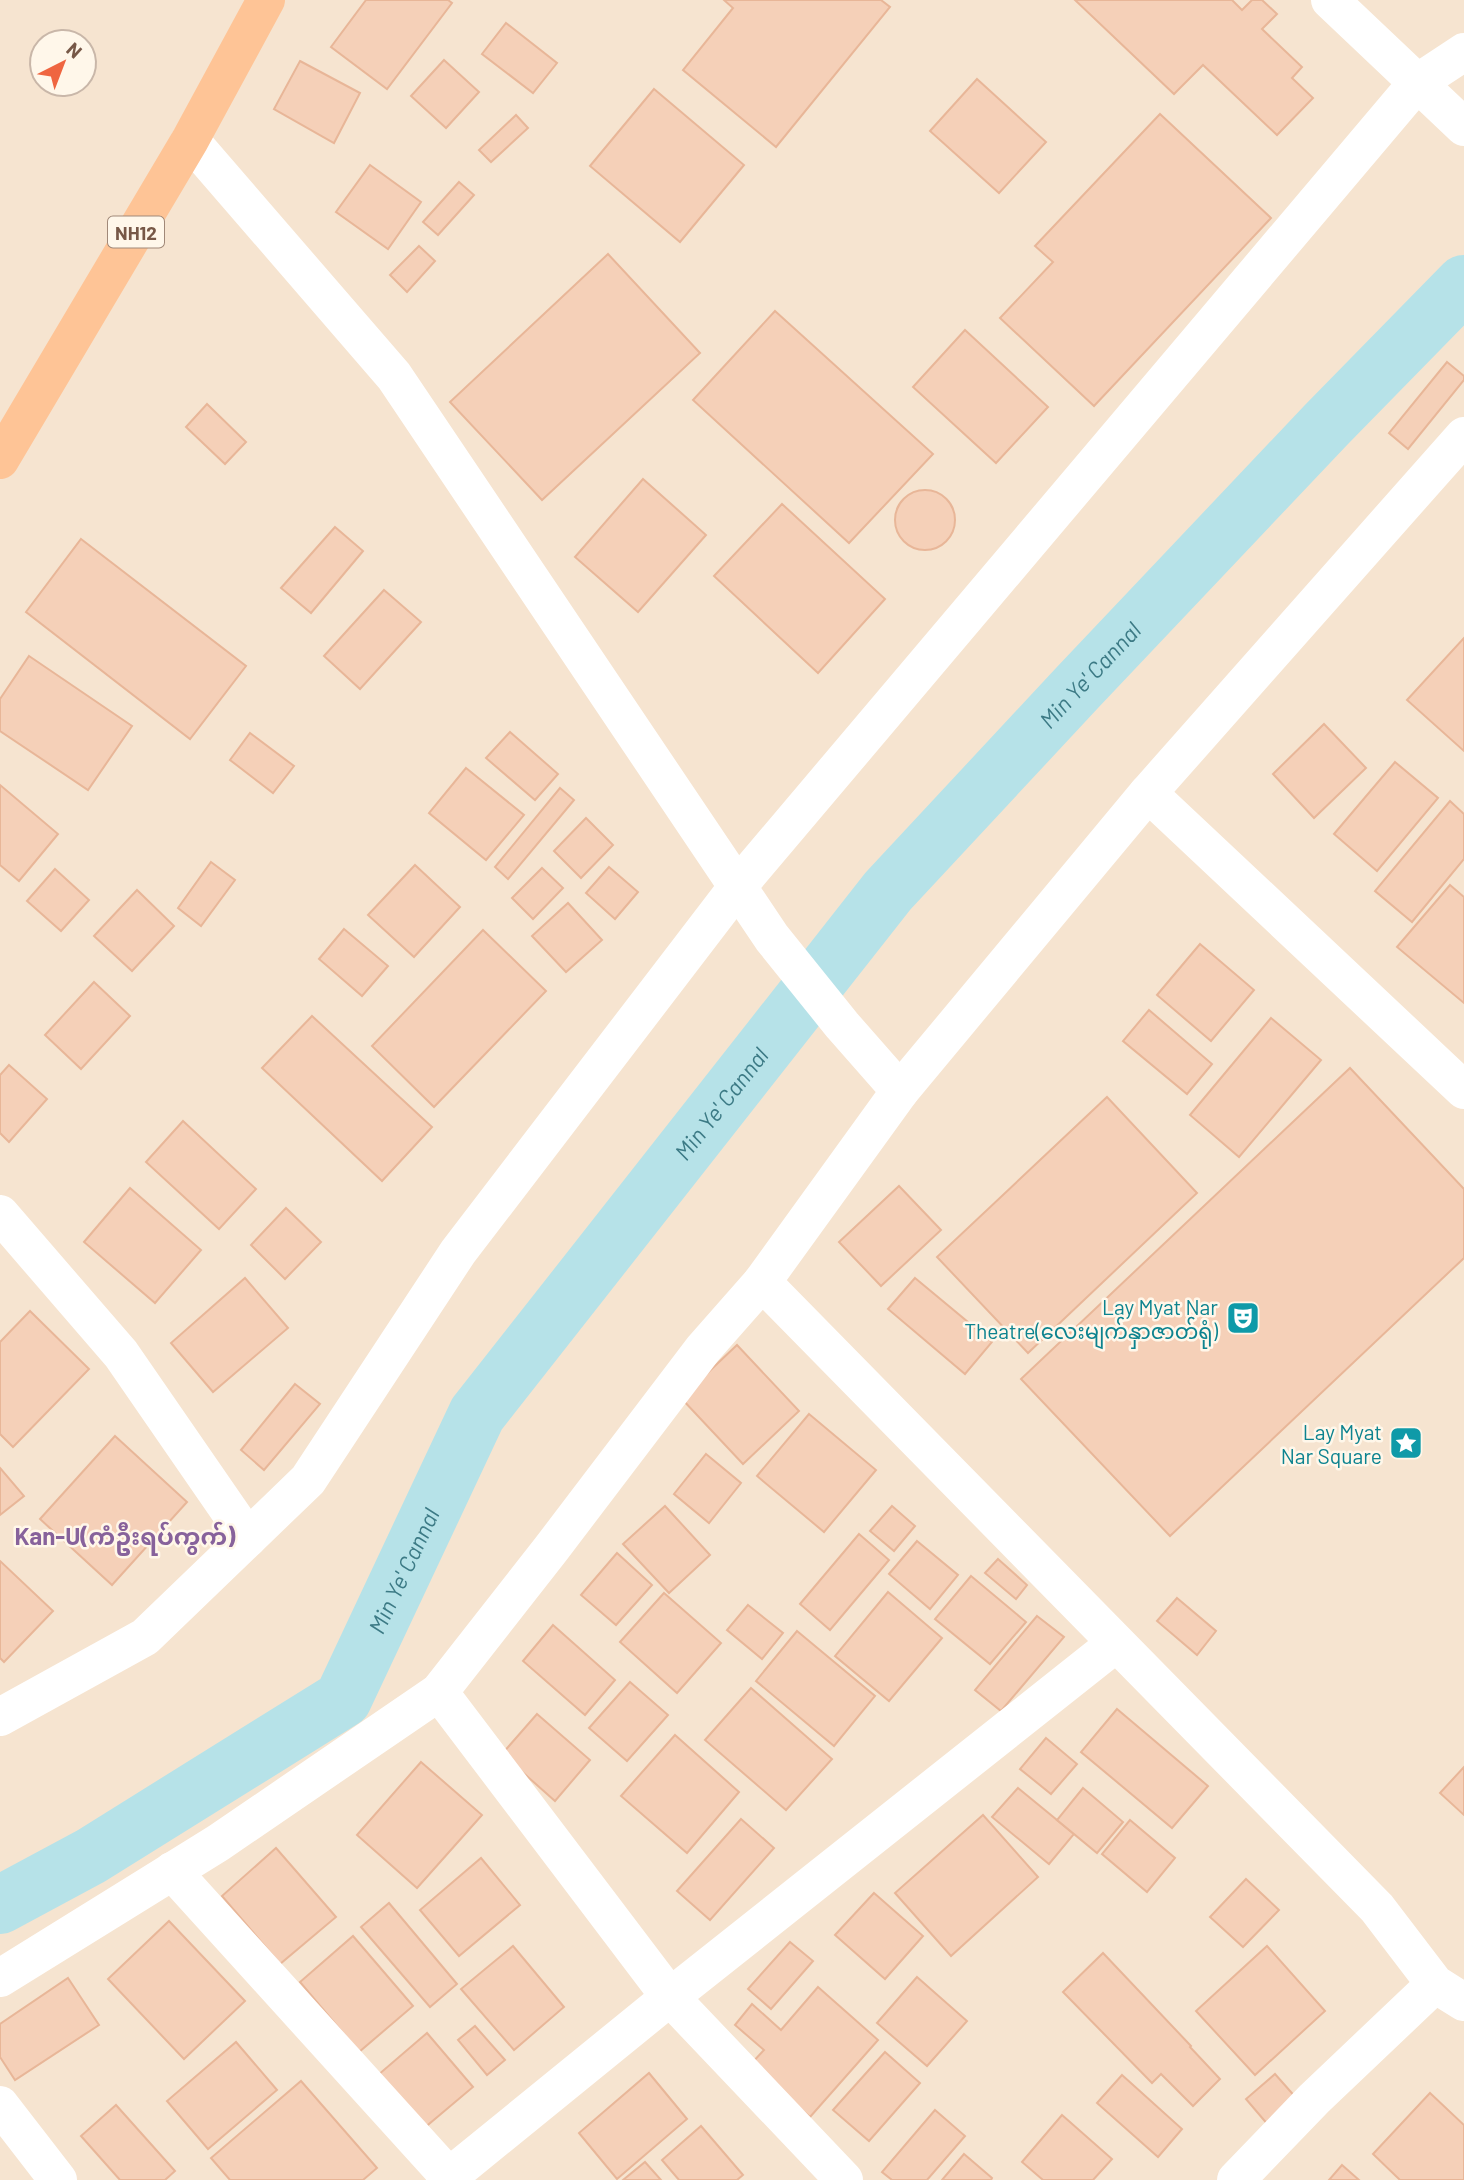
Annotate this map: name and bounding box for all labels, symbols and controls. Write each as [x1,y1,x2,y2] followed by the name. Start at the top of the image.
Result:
[28,28,98,98] north arrow
[62,37,87,63] text: N
[108,216,164,248] road number: NH12
[1033,616,1146,734] water label: Min Ye' Cannal
[668,1042,774,1165] water label: Min Ye' Cannal
[964,1294,1219,1350] place label: Lay Myat Nar Theatre(လေးမျက်နှာဇာတ်ရုံ)
[1224,1299,1262,1337] theatre icon: Lay Myat Nar Theatre(လေးမျက်နှာဇာတ်ရုံ)
[1281,1419,1382,1468] place label: Lay Myat Nar Square
[1387,1424,1425,1462] place icon: Lay Myat Nar Square
[362,1504,445,1638] water label: Min Ye' Cannal
[15,1521,236,1556] district label: Kan-U(ကံဦးရပ်ကွက်)

